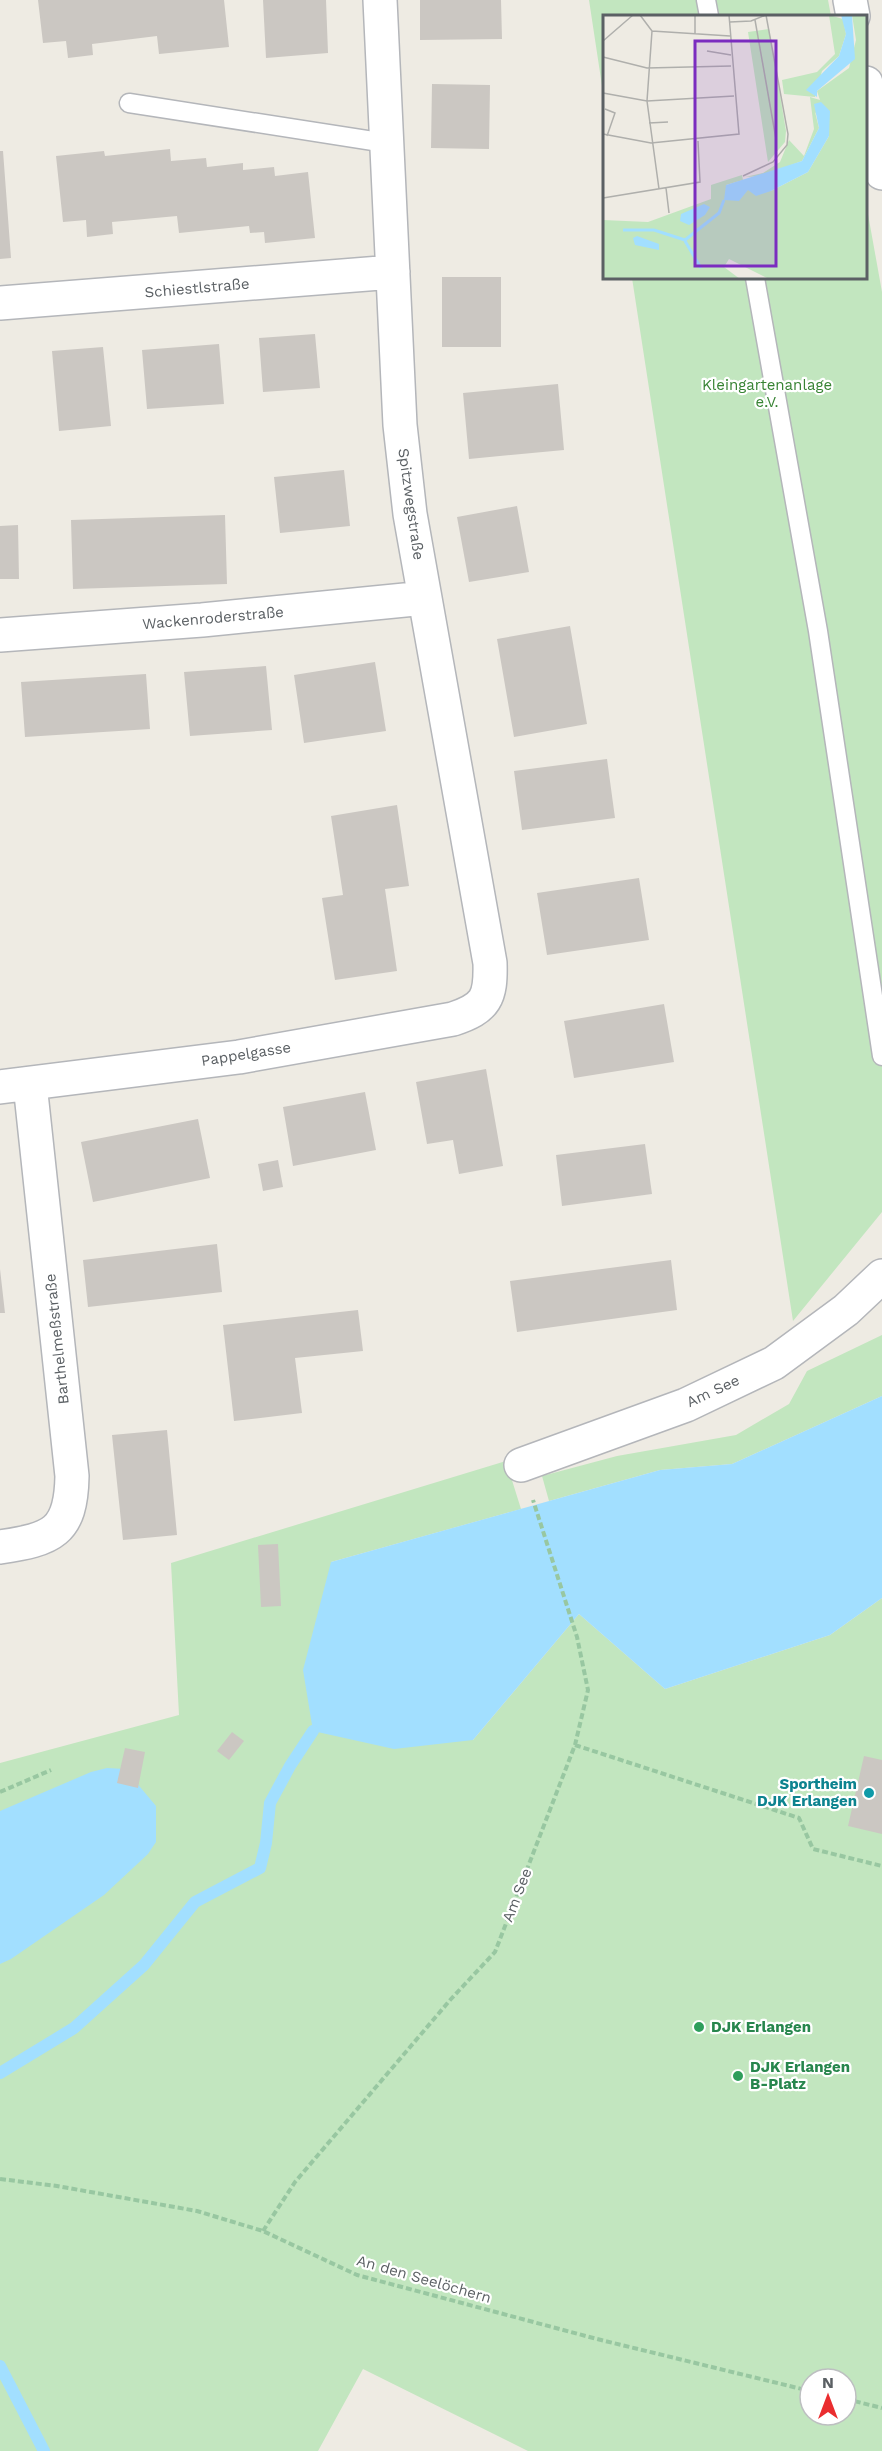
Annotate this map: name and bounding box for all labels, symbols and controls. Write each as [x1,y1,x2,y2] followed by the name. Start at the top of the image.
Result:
[603,15,867,279] inset map
[144,274,250,302] street label: Schiestlstraße
[702,376,832,411] park label: Kleingartenanlage e.V.
[394,447,428,561] street label: Spitzwegstraße
[141,603,285,633] street label: Wackenroderstraße
[200,1038,292,1070] street label: Pappelgasse
[41,1273,73,1405] street label: Barthelmeßstraße
[684,1371,742,1411] street label: Am See
[757,1775,857,1810] place label: Sportheim DJK Erlangen
[862,1786,876,1800] marker: Sportheim DJK Erlangen
[499,1866,535,1924] street label: Am See
[711,2018,811,2036] place label: DJK Erlangen
[692,2020,706,2034] marker: DJK Erlangen
[750,2058,850,2093] place label: DJK Erlangen B-Platz
[731,2069,745,2083] marker: DJK Erlangen B-Platz
[355,2251,493,2307] street label: An den Seelöchern
[798,2367,858,2427] north arrow
[822,2373,834,2392] text: N

